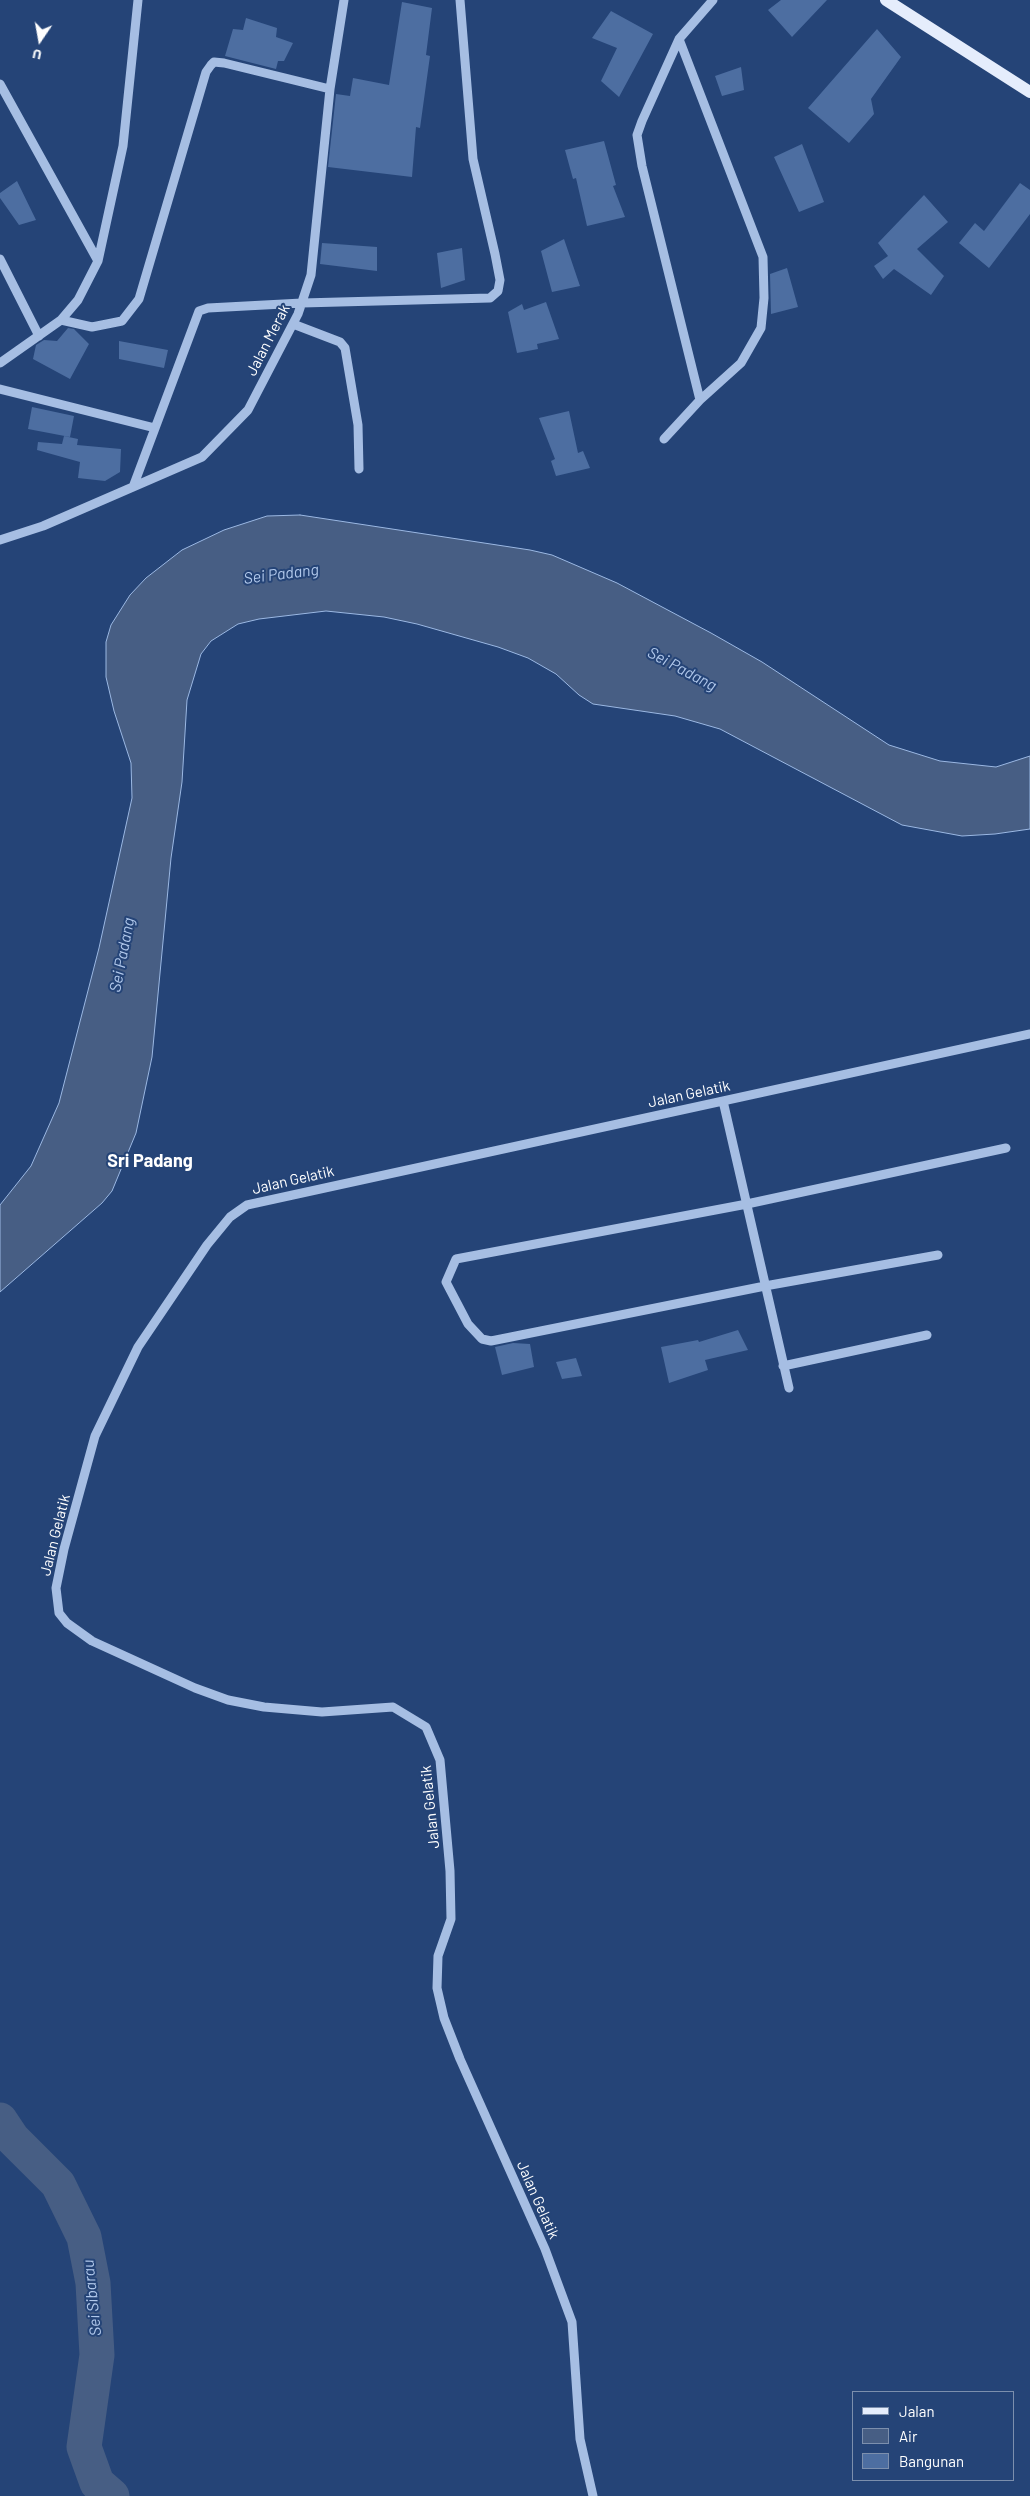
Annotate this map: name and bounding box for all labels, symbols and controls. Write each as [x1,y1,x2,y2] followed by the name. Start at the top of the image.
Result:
[15,15,65,65] north arrow
[31,46,43,64] text: U
[242,301,294,379] street label: Jalan Merak
[242,560,320,588] water label: Sei Padang
[644,643,720,695] water label: Sei Padang
[105,916,139,994] water label: Sei Padang
[646,1077,732,1111] street label: Jalan Gelatik
[107,1150,193,1172] district label: Sri Padang
[250,1162,336,1198] street label: Jalan Gelatik
[36,1492,74,1578] street label: Jalan Gelatik
[417,1765,443,1849] street label: Jalan Gelatik
[513,2158,563,2242] street label: Jalan Gelatik
[78,2259,106,2337] water label: Sei Sibarau
[852,2391,1015,2481] legend
[899,2402,935,2420] text: Jalan
[899,2427,917,2445] text: Air
[899,2452,964,2470] text: Bangunan

